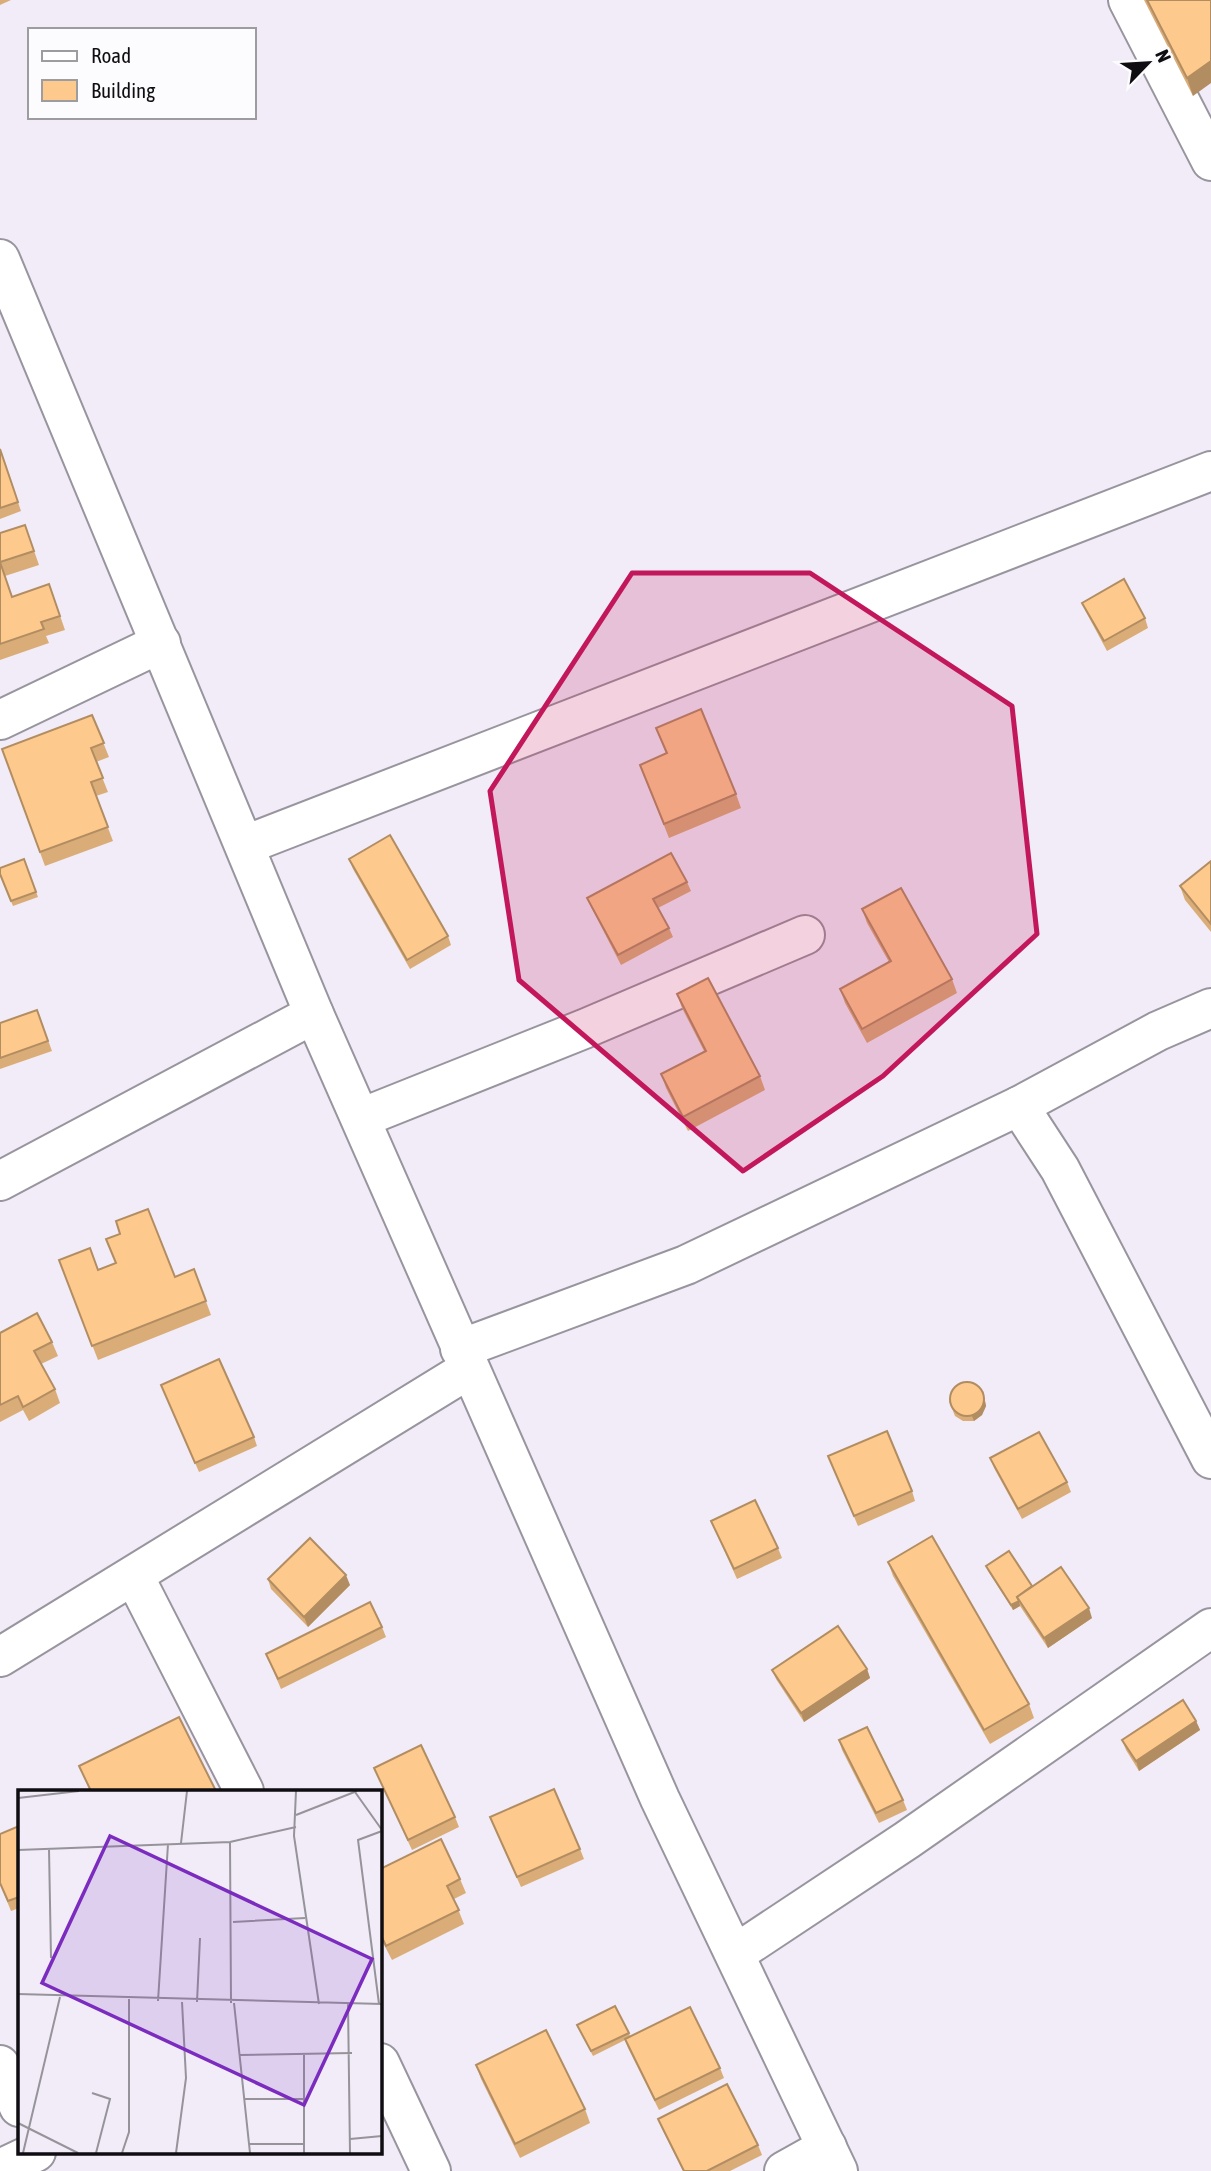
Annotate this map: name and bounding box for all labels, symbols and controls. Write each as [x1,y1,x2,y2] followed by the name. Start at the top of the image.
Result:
[28,28,256,119] legend
[1113,28,1183,98] north arrow
[91,43,131,67] text: Road
[1151,46,1176,66] text: N
[91,78,155,102] text: Building
[18,1790,382,2154] inset map

